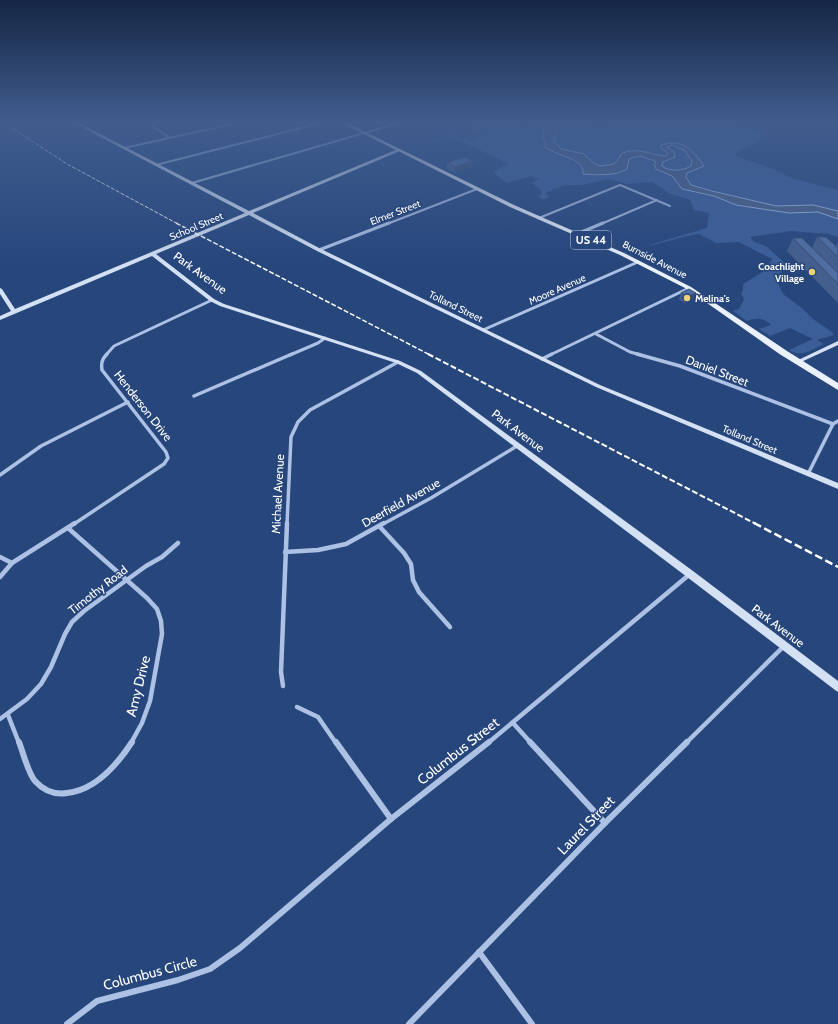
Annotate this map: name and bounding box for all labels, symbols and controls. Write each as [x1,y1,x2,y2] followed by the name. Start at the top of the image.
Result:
[368,197,423,228] street label: Elmer Street
[167,209,226,244] street label: School Street
[571,231,611,249] road number: US 44
[620,238,689,281] street label: Burnside Avenue
[171,248,230,297] street label: Park Avenue
[758,260,805,285] place label: Coachlight Village
[807,267,817,277] marker: Coachlight Village
[527,271,588,308] street label: Moore Avenue
[427,288,486,325] street label: Tolland Street
[695,292,730,305] place label: Melina's
[682,293,692,303] marker: Melina's
[684,352,751,389] street label: Daniel Street
[111,367,176,444] street label: Henderson Drive
[489,406,548,455] street label: Park Avenue
[720,422,780,457] street label: Tolland Street
[268,454,287,534] street label: Michael Avenue
[359,475,443,530] street label: Deerfield Avenue
[65,562,130,617] street label: Timothy Road
[749,601,808,650] street label: Park Avenue
[122,654,154,718] street label: Amy Drive
[413,713,503,789] street label: Columbus Street
[554,792,619,858] street label: Laurel Street
[101,952,199,994] street label: Columbus Circle

